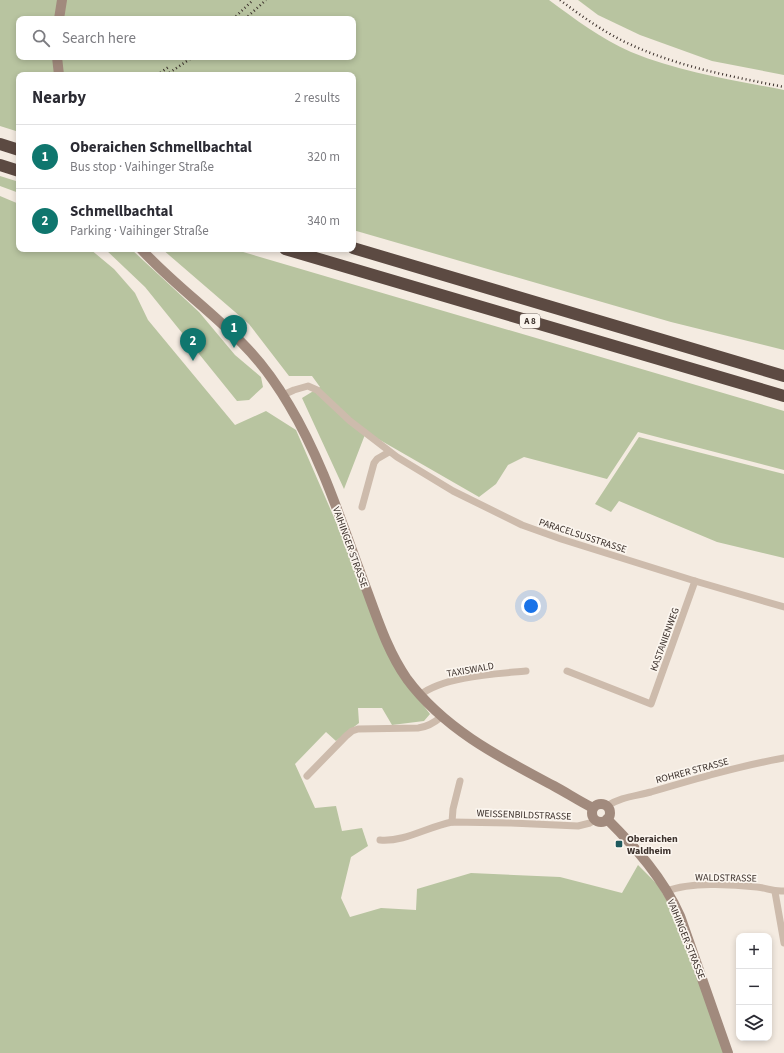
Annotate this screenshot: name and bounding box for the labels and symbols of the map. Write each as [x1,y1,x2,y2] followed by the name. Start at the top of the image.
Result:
[520,314,540,328] road number: A 8
[221,315,247,348] pin: 1
[180,328,206,361] pin: 2
[329,505,371,590] street label: VAIHINGER STRASSE
[537,515,628,557] street label: PARACELSUSSTRASSE
[521,596,541,616] your location
[647,606,683,673] street label: KASTANIENWEG
[445,659,495,681] street label: TAXISWALD
[654,755,730,787] street label: ROHRER STRASSE
[476,806,572,824] street label: WEISSENBILDSTRASSE
[627,832,678,858] place label: Oberaichen Waldheim
[614,839,624,849] marker: Oberaichen Waldheim
[695,870,757,886] street label: WALDSTRASSE
[664,897,709,982] street label: VAIHINGER STRASSE

